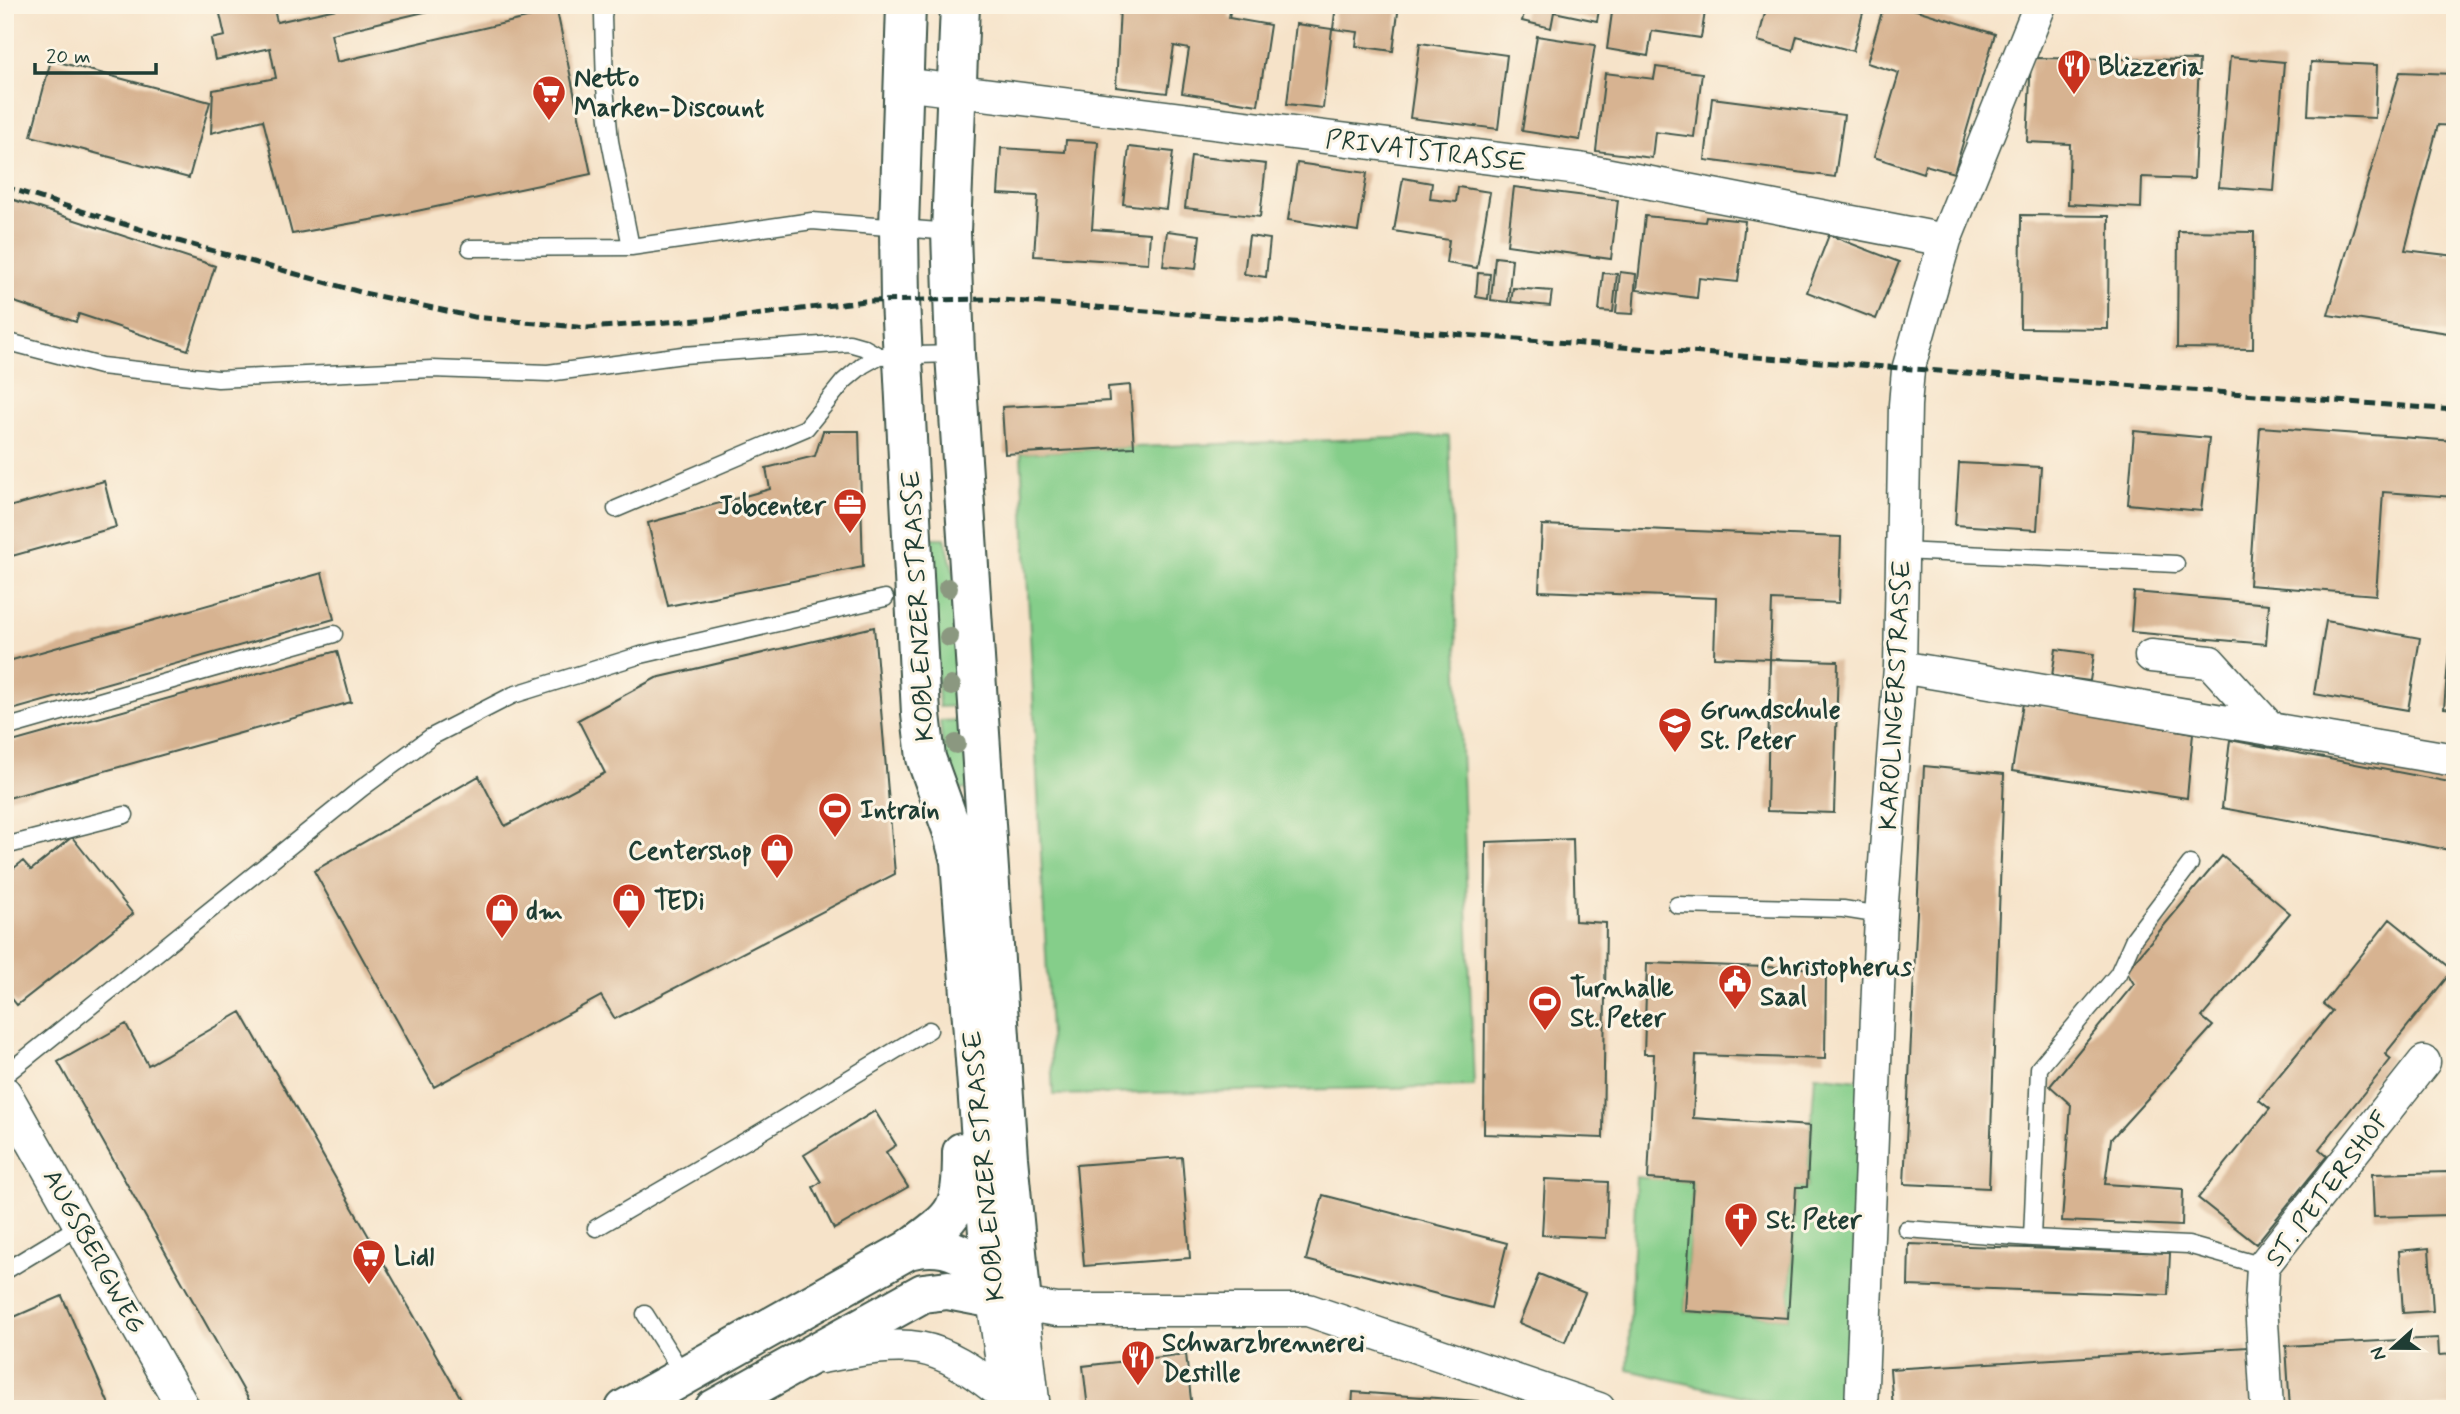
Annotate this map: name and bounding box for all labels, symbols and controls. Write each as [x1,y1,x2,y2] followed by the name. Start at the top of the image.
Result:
[35,32,156,76] scale bar
[46,43,91,71] text: 20 m
[2055,47,2093,96] restaurant icon: Blizzeria
[2098,51,2204,85] place label: Blizzeria
[574,62,764,126] place label: Netto Marken-Discount
[530,73,568,122] supermarket icon: Netto Marken-Discount
[1324,123,1528,181] street label: PRIVATSTRASSE
[895,469,943,742] street label: KOBLENZER STRASSE
[831,486,869,535] office icon: Jobcenter
[718,490,827,524] place label: Jobcenter
[1872,559,1920,831] street label: KAROLINGERSTRASSE
[1700,694,1841,758] place label: Grundschule St. Peter
[1656,705,1694,754] school or university icon: Grundschule St. Peter
[816,790,854,839] sports icon: Intrain
[860,794,940,828] place label: Intrain
[758,831,796,880] shop icon: Centershop
[628,835,752,869] place label: Centershop
[610,881,648,930] shop icon: TEDi
[654,885,705,919] place label: TEDi
[483,891,521,940] shop icon: dm
[526,895,563,929] place label: dm
[1760,951,1913,1015] place label: Christopherus Saal
[1716,962,1754,1011] public building icon: Christopherus Saal
[1570,972,1674,1036] place label: Turnhalle St. Peter
[1526,983,1564,1032] sports icon: Turnhalle St. Peter
[956,1029,1014,1303] street label: KOBLENZER STRASSE
[2259,1104,2399,1274] street label: ST. PETERSHOF
[34,1164,152,1340] street label: AUGSBERGWEG
[1722,1200,1760,1249] church icon: St. Peter
[1766,1204,1863,1238] place label: St. Peter
[350,1237,388,1286] supermarket icon: Lidl
[394,1241,434,1275] place label: Lidl
[2358,1312,2428,1382] north arrow
[1162,1327,1365,1391] place label: Schwarzbrennerei Destille
[1119,1338,1157,1387] restaurant icon: Schwarzbrennerei Destille
[2365,1343,2392,1364] text: N

